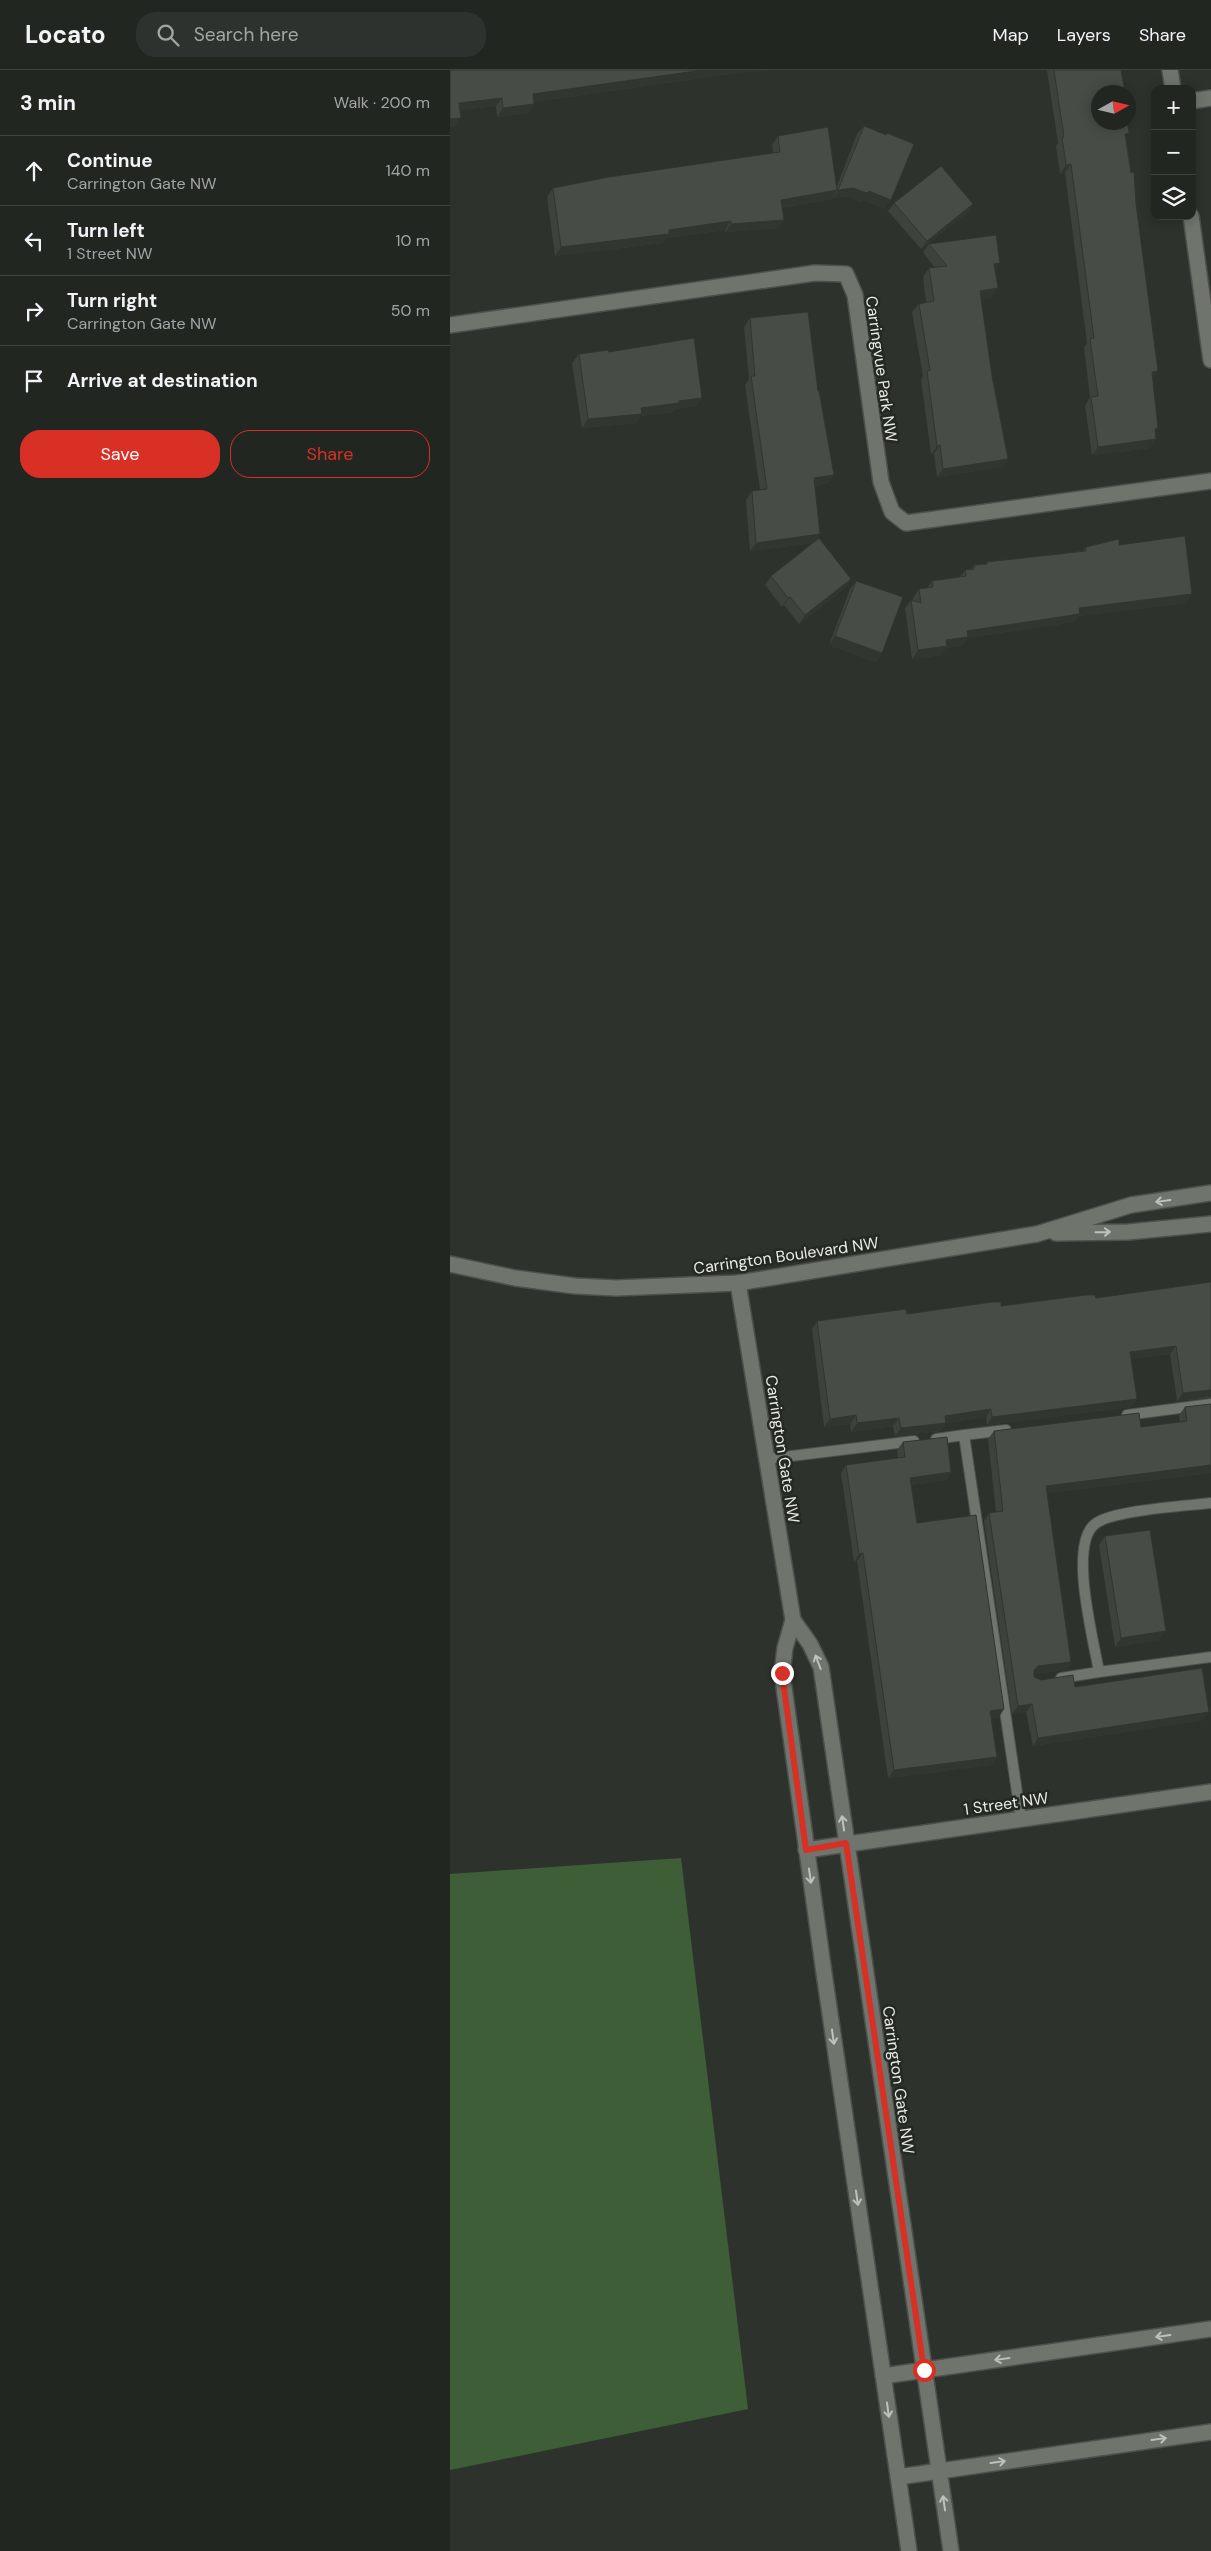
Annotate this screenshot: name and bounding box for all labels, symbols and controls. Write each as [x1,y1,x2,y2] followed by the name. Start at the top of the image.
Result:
[136,12,486,57] search box
[25,19,106,50] text: Locato
[154,21,182,49] icon: search
[194,22,299,47] text: Search here
[993,23,1029,47] text: Map
[1057,23,1111,47] text: Layers
[1139,23,1186,47] text: Share
[1091,85,1136,130] north arrow
[1151,85,1196,220] map controls
[1151,85,1196,130] button: +
[20,89,76,117] text: 3 min
[334,92,430,113] text: Walk · 200 m
[1151,130,1196,175] button: −
[67,148,153,173] text: Continue
[20,157,48,185] icon: ahead
[386,160,430,181] text: 140 m
[67,173,217,194] text: Carrington Gate NW
[1151,175,1196,220] button: layers
[67,218,145,243] text: Turn left
[20,227,48,255] icon: left
[396,230,430,251] text: 10 m
[67,243,152,264] text: 1 Street NW
[67,288,157,313] text: Turn right
[861,295,902,444] street label: Carringvue Park NW
[20,297,48,325] icon: right
[391,300,430,321] text: 50 m
[67,313,217,334] text: Carrington Gate NW
[20,367,48,395] icon: arrive
[67,368,258,393] text: Arrive at destination
[20,430,220,478] button: Save
[230,430,430,478] button: Share
[1155,1196,1171,1206] one-way arrow
[1095,1228,1111,1237] one-way arrow
[692,1232,881,1279] street label: Carrington Boulevard NW
[760,1374,805,1525] street label: Carrington Gate NW
[813,1655,822,1671] one-way arrow
[771,1662,794,1685] route end
[962,1787,1050,1820] street label: 1 Street NW
[838,1815,848,1831] one-way arrow
[805,1868,815,1884] one-way arrow
[878,2005,919,2156] street label: Carrington Gate NW
[828,2028,838,2044] one-way arrow
[852,2189,862,2205] one-way arrow
[1155,2331,1171,2341] one-way arrow
[994,2354,1010,2364] one-way arrow
[913,2359,936,2382] route start
[883,2402,893,2418] one-way arrow
[1151,2434,1167,2444] one-way arrow
[990,2457,1006,2467] one-way arrow
[939,2495,949,2511] one-way arrow

